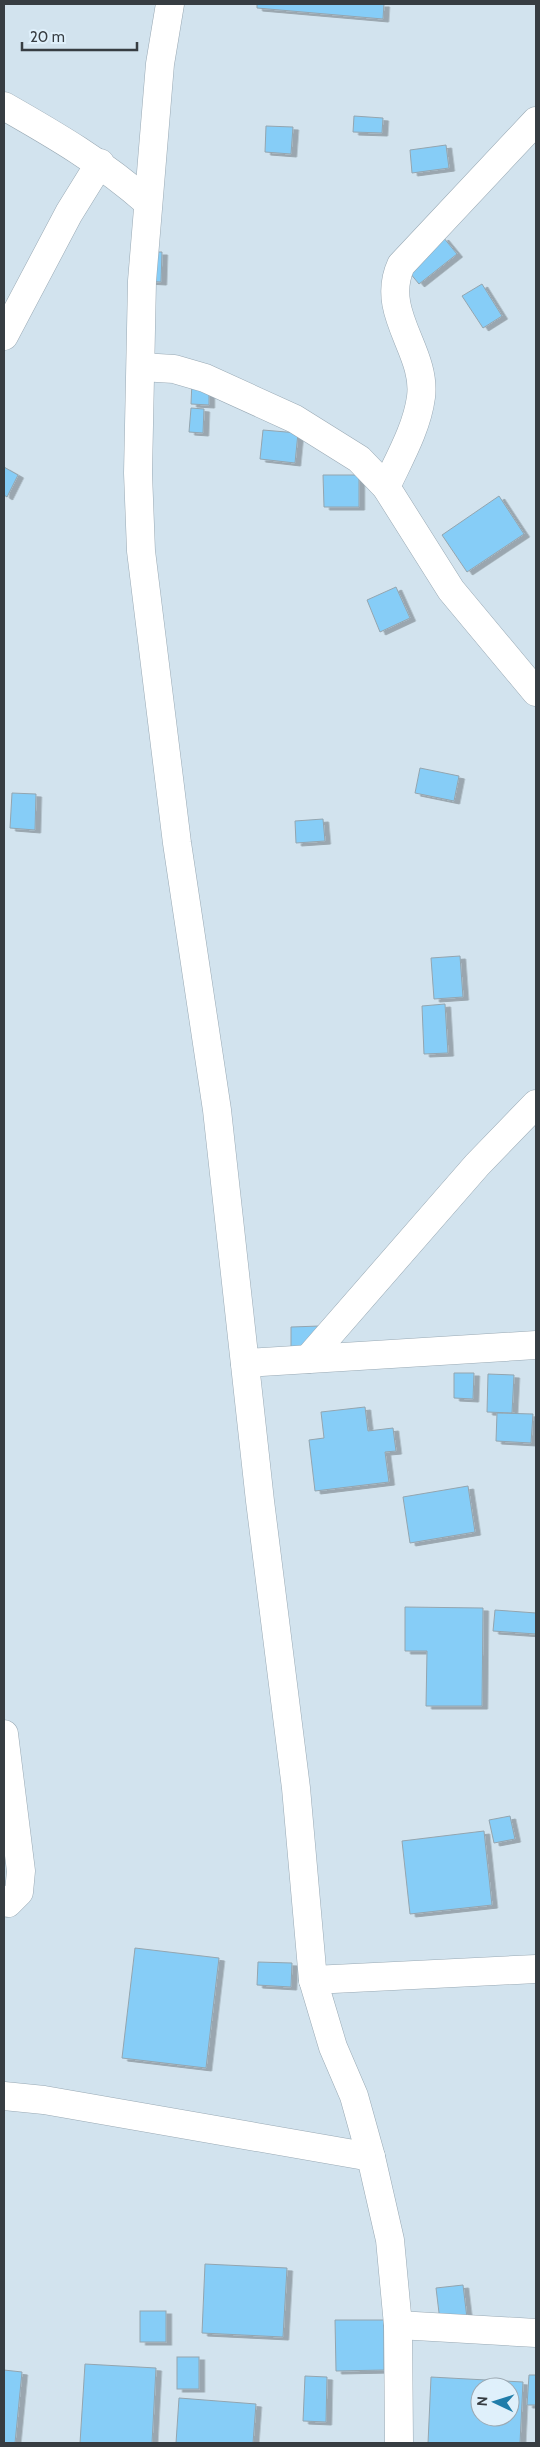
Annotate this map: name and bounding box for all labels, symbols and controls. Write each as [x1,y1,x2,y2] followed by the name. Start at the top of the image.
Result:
[22,20,138,52] scale bar
[30,28,65,46] text: 20 m
[470,2377,520,2427] north arrow
[473,2396,491,2407] text: N

